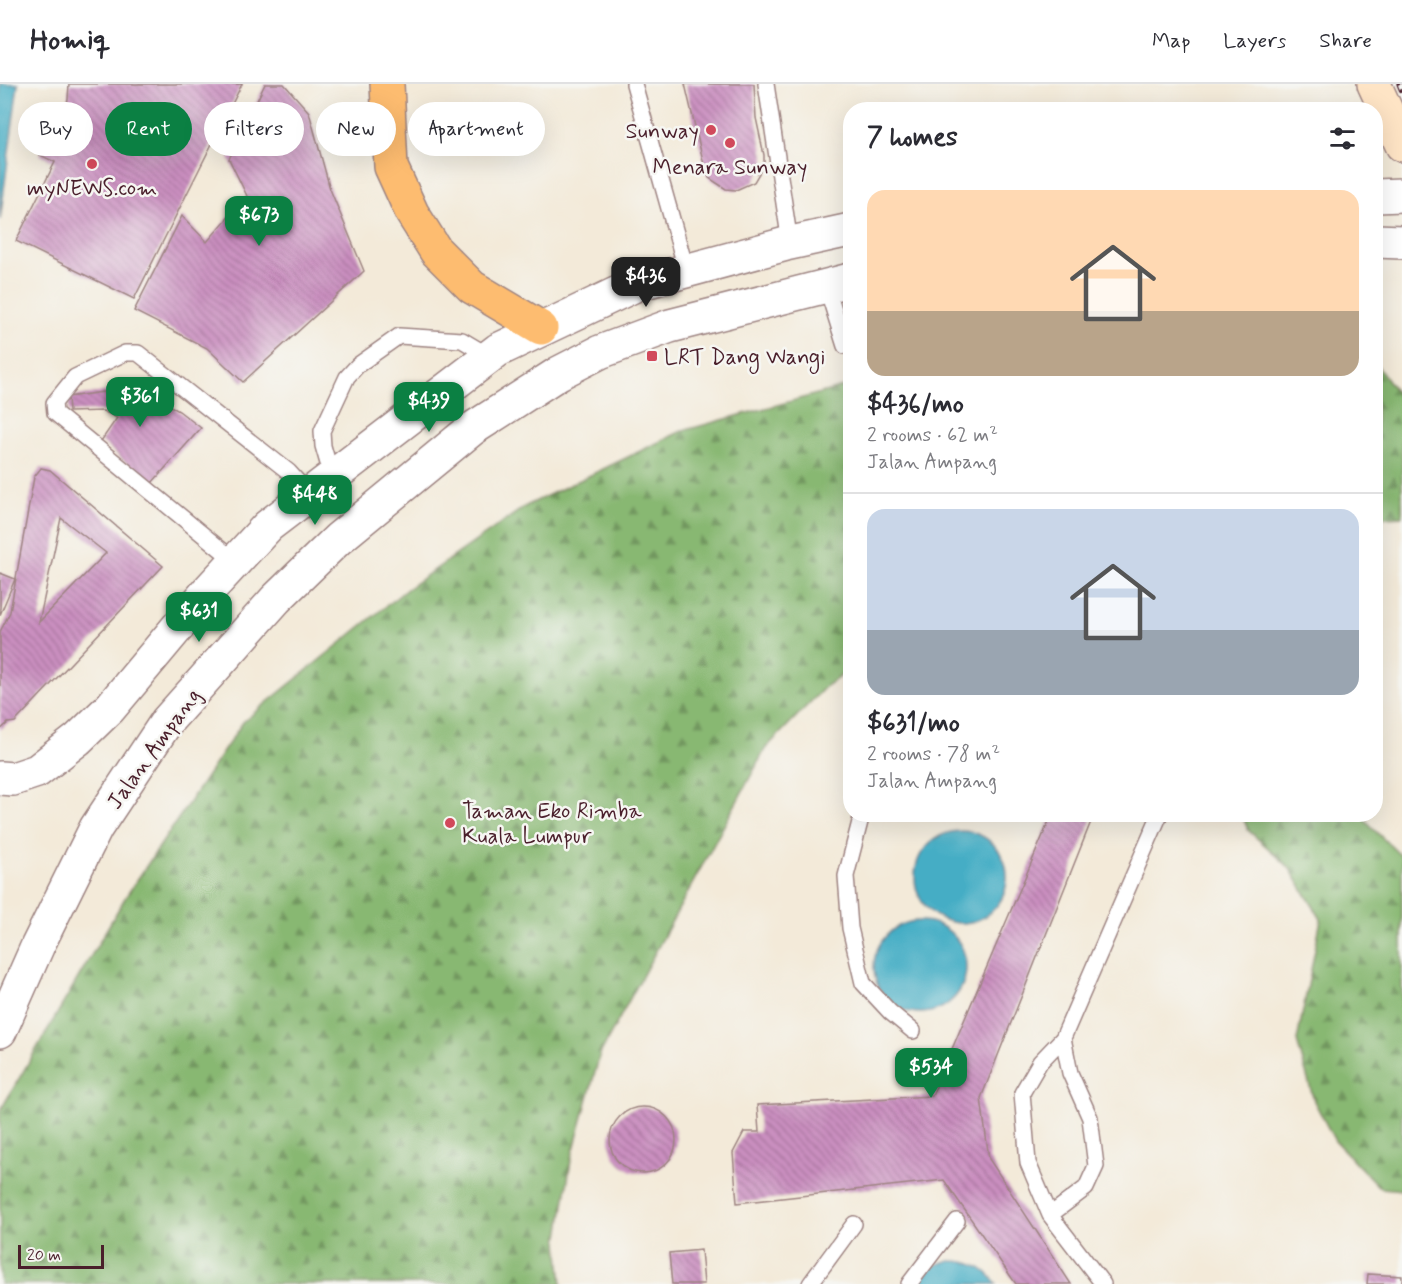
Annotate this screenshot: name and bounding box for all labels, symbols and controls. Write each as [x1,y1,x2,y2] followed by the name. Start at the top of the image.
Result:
[30,23,110,60] text: Homiq
[1152,27,1190,55] text: Map
[1223,27,1286,55] text: Layers
[1319,27,1372,55] text: Share
[18,102,93,156] chip: Buy
[105,102,192,156] chip: Rent
[204,102,304,156] chip: Filters
[316,102,396,156] chip: New
[408,102,545,156] chip: Apartment
[626,118,699,146] place label: Sunway
[867,121,958,155] text: 7 homes
[1326,122,1359,155] icon: filters
[704,123,718,137] marker: Sunway
[723,136,737,150] marker: Menara Sunway
[653,154,807,182] place label: Menara Sunway
[85,157,99,171] marker: myNEWS.com
[27,175,157,203] place label: myNEWS.com
[223,196,295,247] pin: $673
[239,202,279,229] text: $673
[1059,229,1167,337] icon: home
[610,257,682,308] pin: $436
[625,263,667,290] text: $436
[664,344,825,375] place label: LRT Dang Wangi
[645,349,659,363] marker: LRT Dang Wangi
[104,377,176,428] pin: $361
[393,382,465,433] pin: $439
[120,383,160,410] text: $361
[408,388,450,415] text: $439
[867,388,964,422] text: $436/mo
[867,422,998,449] text: 2 rooms · 62 m²
[867,449,997,476] text: Jalan Ampang
[279,475,351,526] pin: $448
[292,481,338,508] text: $448
[1059,548,1167,656] icon: home
[163,592,235,643] pin: $631
[180,598,218,625] text: $631
[101,683,209,816] street label: Jalan Ampang
[867,707,960,741] text: $631/mo
[867,741,1000,768] text: 2 rooms · 78 m²
[867,768,997,795] text: Jalan Ampang
[462,798,642,851] place label: Taman Eko Rimba Kuala Lumpur
[443,816,457,830] marker: Taman Eko Rimba Kuala Lumpur
[895,1048,967,1099] pin: $534
[909,1054,953,1081] text: $534
[18,1242,104,1270] scale bar
[27,1245,61,1266] text: 20 m

